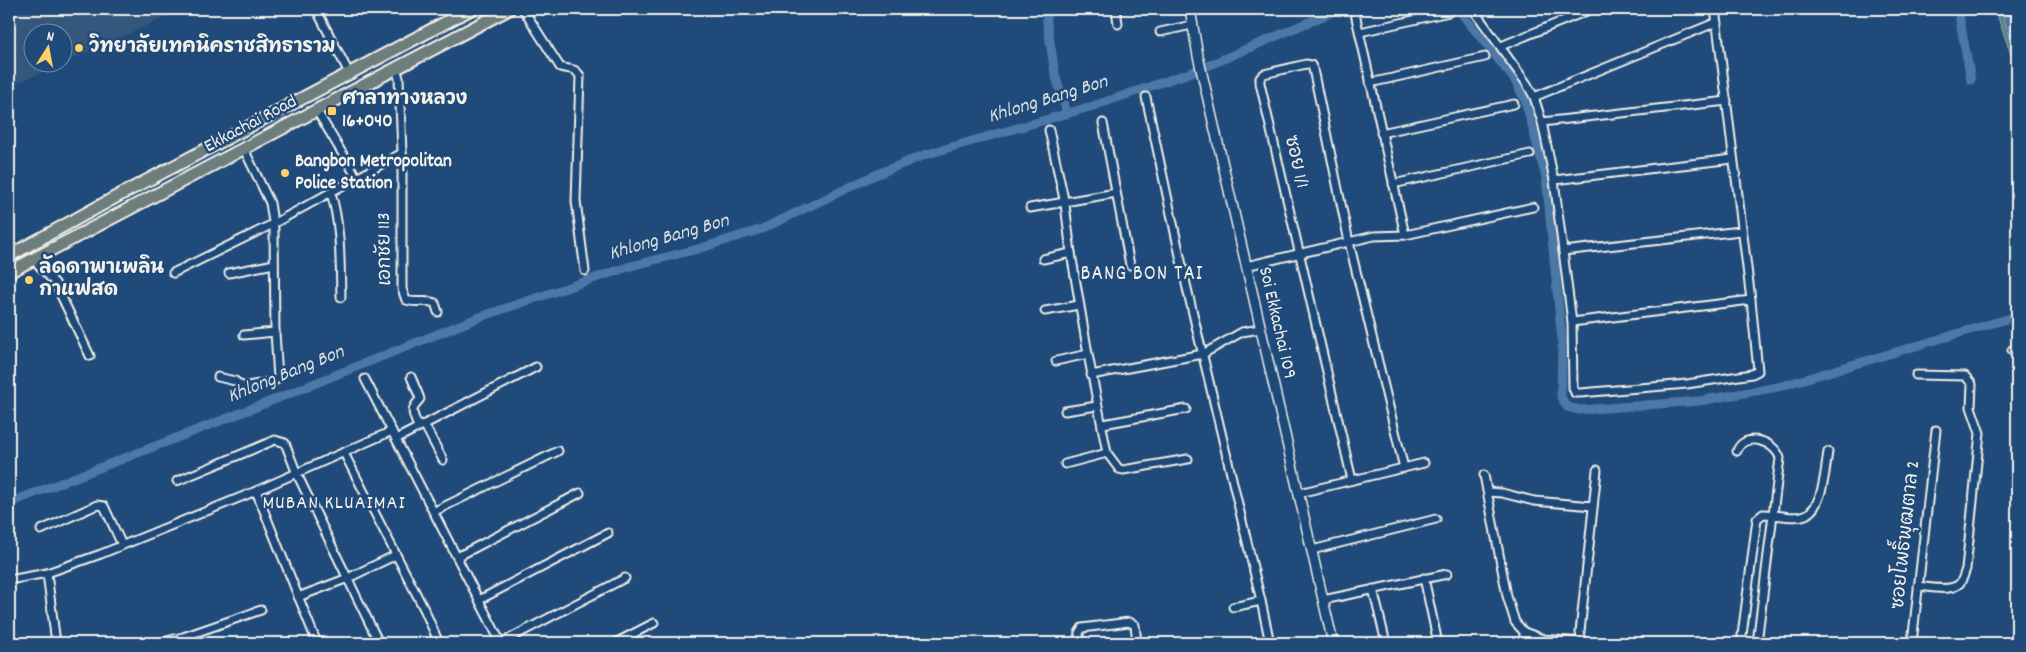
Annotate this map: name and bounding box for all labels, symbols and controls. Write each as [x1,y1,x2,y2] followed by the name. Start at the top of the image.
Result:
[22,22,72,72] north arrow
[45,27,55,48] text: N
[89,33,336,62] place label: วิทยาลัยเทคนิคราชสิทธาราม
[73,42,85,54] marker: วิทยาลัยเทคนิคราชสิทธาราม
[985,68,1112,131] water label: Khlong Bang Bon
[342,87,468,136] place label: ศาลาทางหลวง 16+040
[200,89,302,161] street label: Ekkachai Road
[326,105,338,117] marker: ศาลาทางหลวง 16+040
[1276,133,1314,191] street label: ซอย 1/1
[295,149,452,198] place label: Bangbon Metropolitan Police Station
[279,167,291,179] marker: Bangbon Metropolitan Police Station
[606,207,733,269] water label: Khlong Bang Bon
[372,212,400,286] street label: เอกชัย 113
[39,254,164,305] place label: ลัดดาพาเพลิน กาแฟสด
[1081,260,1203,290] district label: BANG BON TAI
[1250,264,1302,382] street label: Soi Ekkachai 109
[23,274,35,286] marker: ลัดดาพาเพลิน กาแฟสด
[223,339,349,411] water label: Khlong Bang Bon
[1880,459,1928,611] street label: ซอยโพธิ์พุฒตาล 2
[262,490,406,518] district label: MUBAN KLUAIMAI

